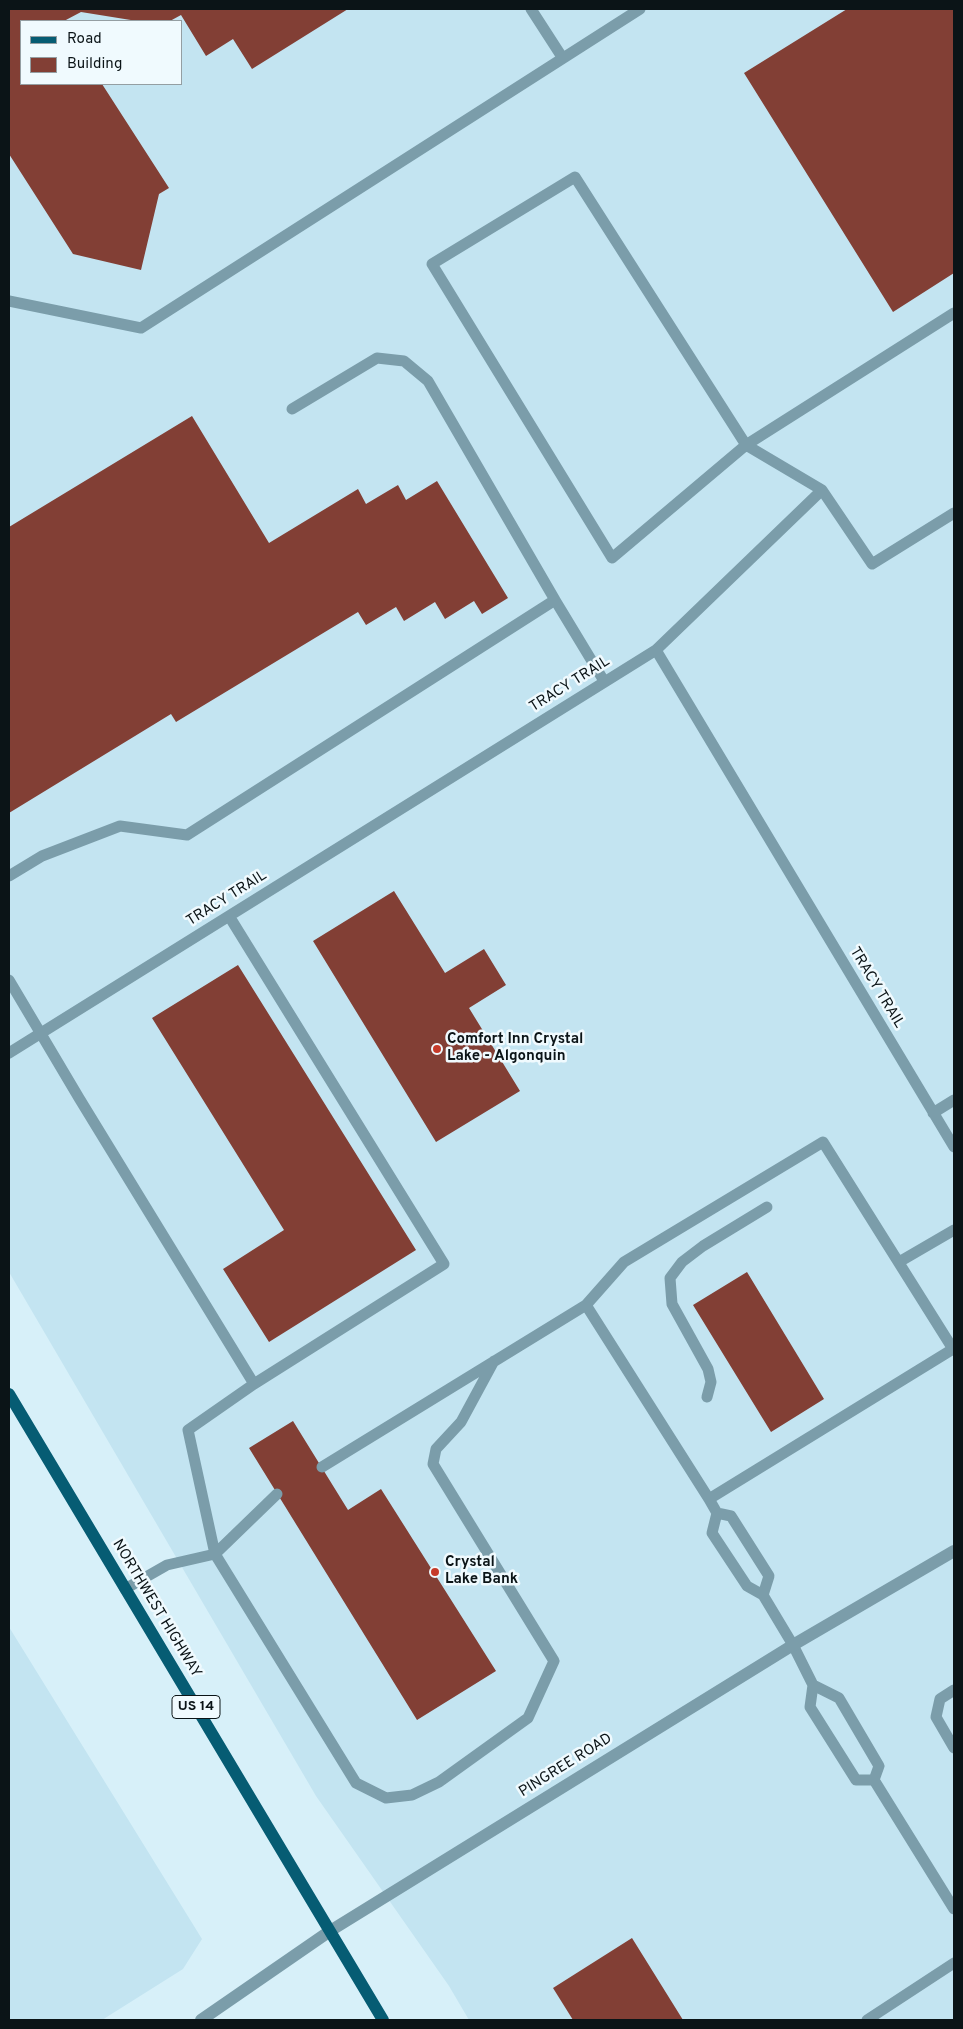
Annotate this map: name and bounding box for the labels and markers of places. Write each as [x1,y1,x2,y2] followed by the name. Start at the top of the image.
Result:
[447,1031,583,1066] place label: Comfort Inn Crystal Lake - Algonquin
[431,1043,443,1055] marker: Comfort Inn Crystal Lake - Algonquin
[445,1554,518,1589] place label: Crystal Lake Bank
[429,1566,441,1578] marker: Crystal Lake Bank

